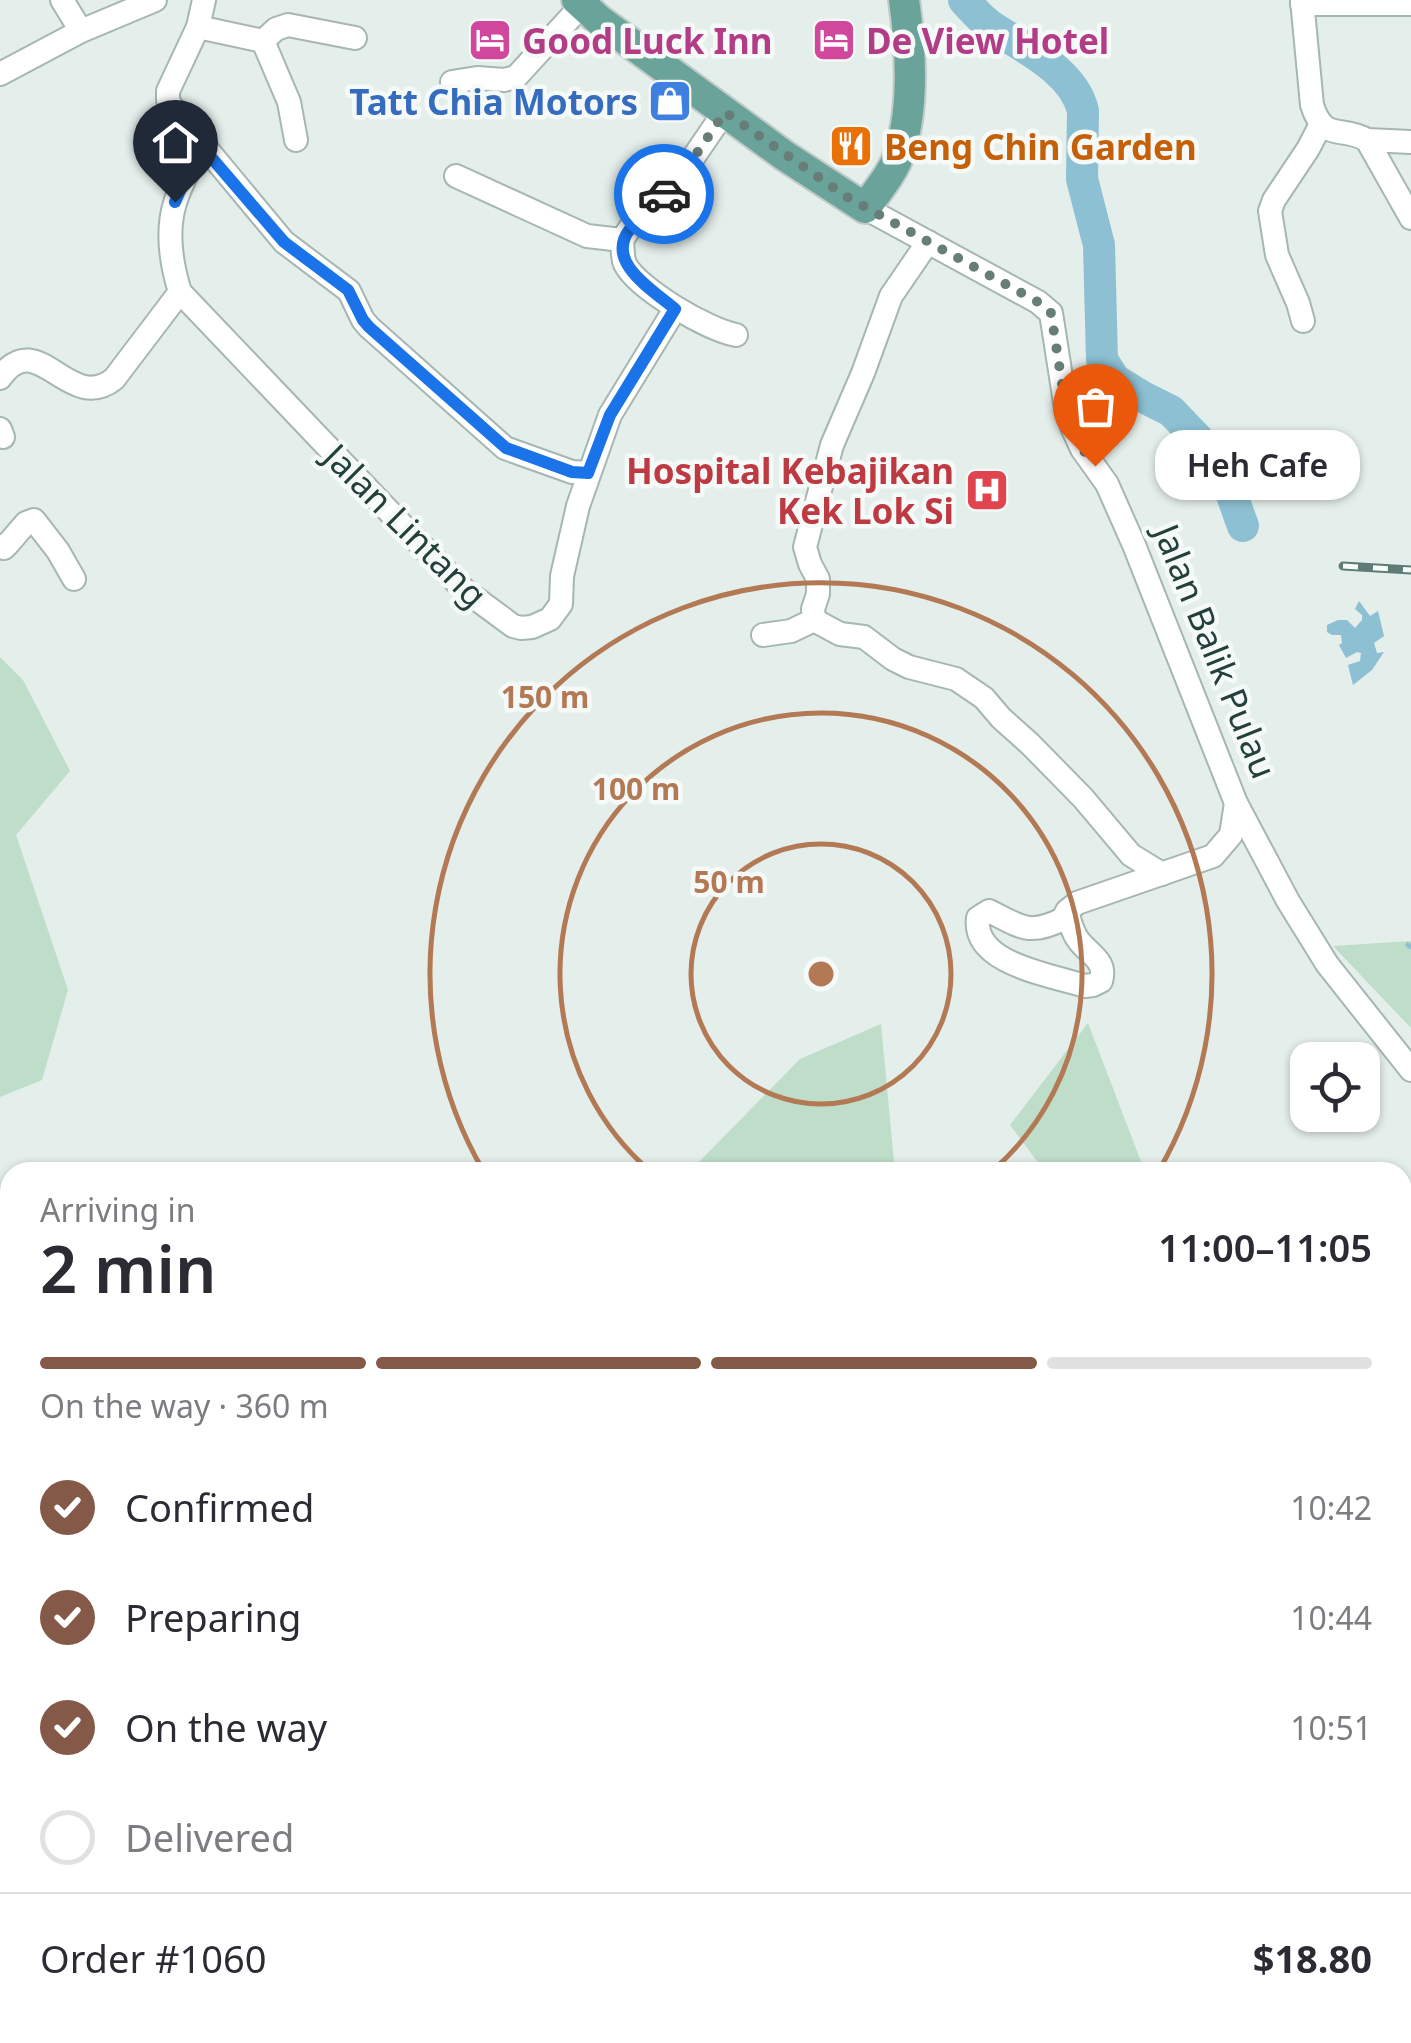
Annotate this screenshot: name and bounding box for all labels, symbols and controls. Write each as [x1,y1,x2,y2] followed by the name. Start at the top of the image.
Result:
[467,17,513,63] hotel icon: Good Luck Inn
[522,17,773,64] place label: Good Luck Inn
[811,17,857,63] hotel icon: De View Hotel
[866,17,1109,64] place label: De View Hotel
[349,78,638,125] place label: Tatt Chia Motors
[647,78,693,124] shop icon: Tatt Chia Motors
[133,100,218,203] pin
[148,115,203,170] icon: home
[828,123,874,169] restaurant icon: Beng Chin Garden
[884,123,1197,170] place label: Beng Chin Garden
[614,144,714,244] courier
[637,167,692,222] icon: car
[1053,364,1138,467] pin
[1068,379,1123,434] icon: bag
[312,431,498,617] street label: Jalan Lintang
[1155,431,1360,501] callout: Heh Cafe
[1187,443,1328,486] text: Heh Cafe
[626,447,954,534] place label: Hospital Kebajikan Kek Lok Si
[964,467,1010,513] hospital icon: Hospital Kebajikan Kek Lok Si
[1143,514,1288,785] street label: Jalan Balik Pulau
[501,676,589,717] text: 150 m
[592,768,680,809] text: 100 m
[693,861,765,902] text: 50 m
[803,956,839,992] centre of rings
[1290,1042,1380,1132] map controls
[1290,1042,1380,1132] button: locate
[40,1188,195,1231] text: Arriving in
[1158,1221,1372,1273] text: 11:00–11:05
[40,1224,216,1312] text: 2 min
[40,1384,329,1427] text: On the way · 360 m
[40,1480,95,1535] icon: check
[125,1481,314,1533] text: Confirmed
[1290,1486,1372,1529] text: 10:42
[40,1590,95,1645] icon: check
[125,1591,301,1643] text: Preparing
[1290,1596,1372,1639] text: 10:44
[40,1700,95,1755] icon: check
[125,1701,327,1753] text: On the way
[1290,1706,1372,1749] text: 10:51
[125,1811,294,1863] text: Delivered
[40,1932,266,1984] text: Order #1060
[1253,1932,1372,1984] text: $18.80

